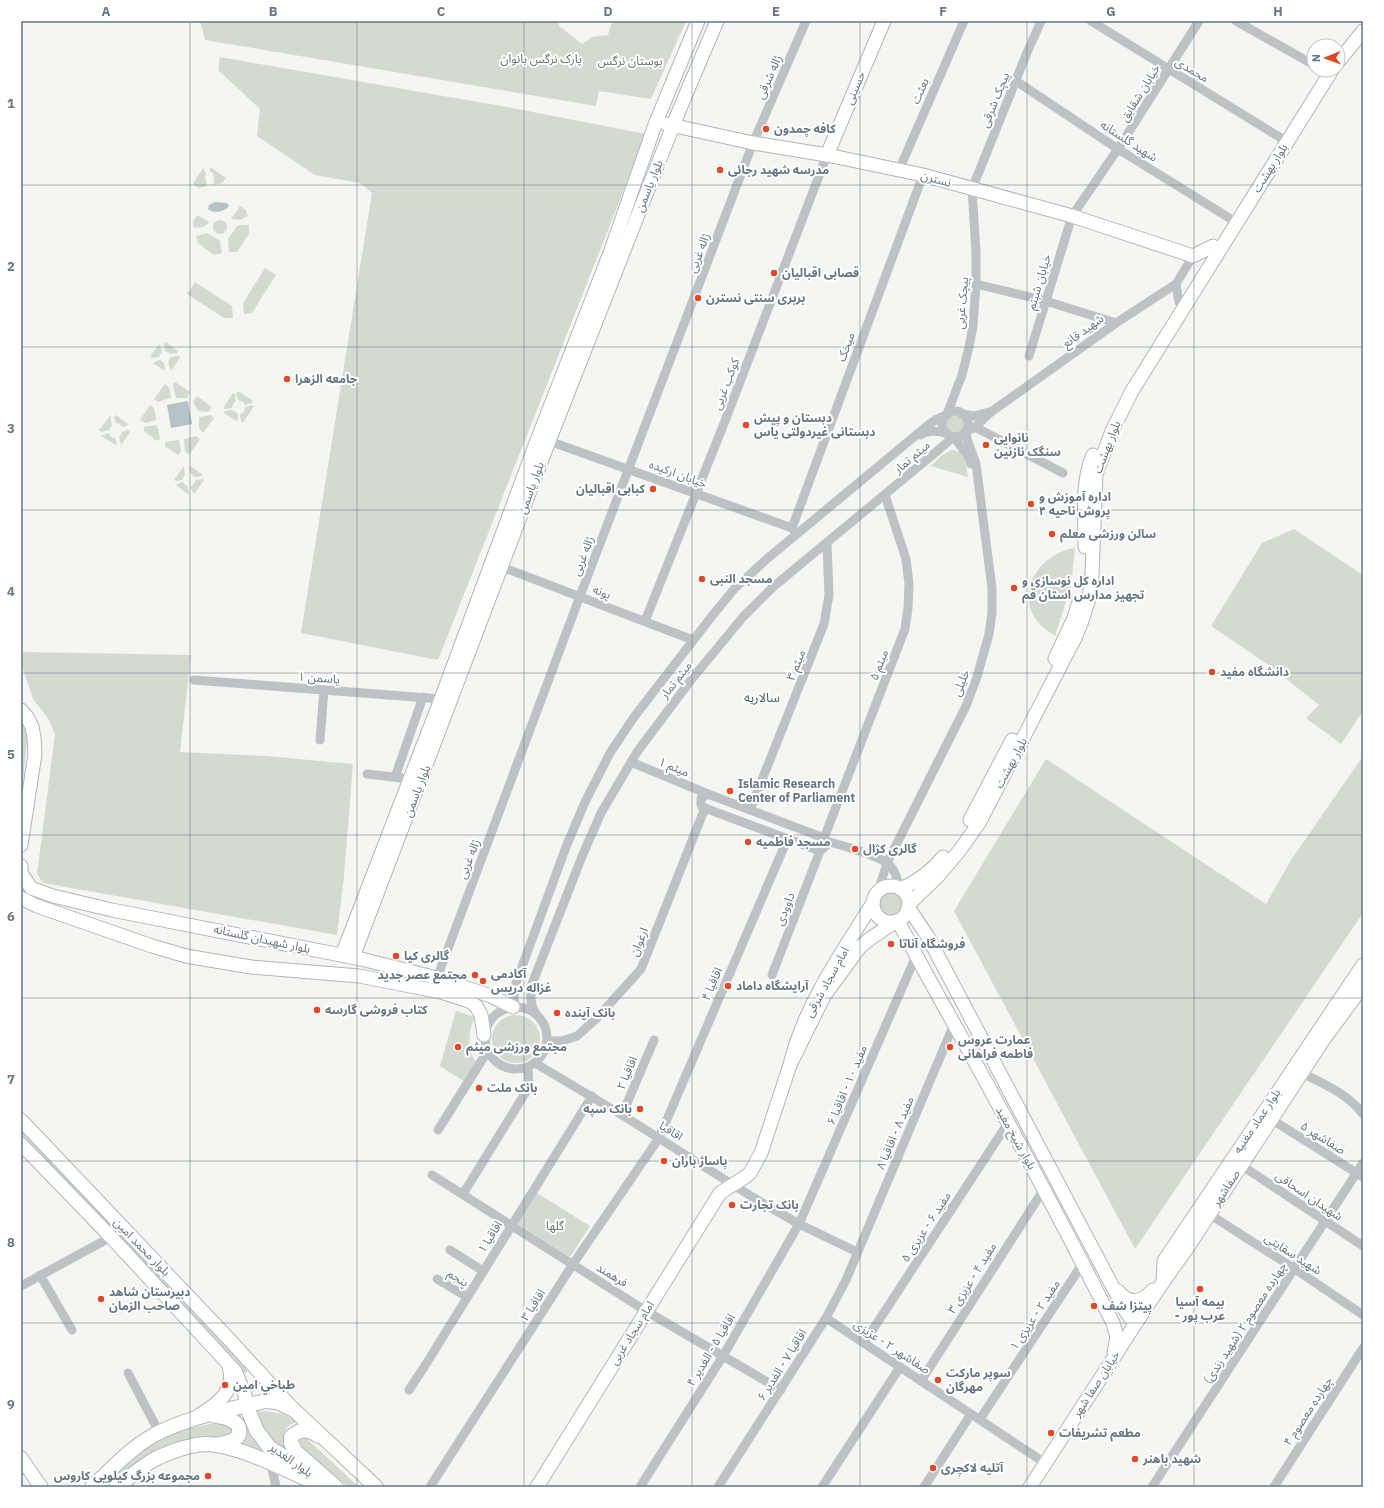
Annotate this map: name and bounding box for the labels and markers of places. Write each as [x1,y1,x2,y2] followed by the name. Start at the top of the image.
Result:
[774,121,836,138] place label: کافه چمدون
[761,124,771,134] marker: کافه چمدون
[728,162,829,177] place label: مدرسه شهید رجائی
[715,165,725,175] marker: مدرسه شهید رجائی
[782,265,859,280] place label: قصابی اقبالیان
[769,268,779,278] marker: قصابی اقبالیان
[706,290,806,305] place label: بربری سنتی نسترن
[693,293,703,303] marker: بربری سنتی نسترن
[295,371,358,386] place label: جامعه الزهرا
[282,374,292,384] marker: جامعه الزهرا
[754,410,875,439] place label: دبستان و پیش دبستانی غیردولتی یاس
[741,420,751,430] marker: دبستان و پیش دبستانی غیردولتی یاس
[994,430,1061,459] place label: نانوایی سنگک نازنین
[981,440,991,450] marker: نانوایی سنگک نازنین
[576,481,646,496] place label: کبابی اقبالیان
[648,484,658,494] marker: کبابی اقبالیان
[1039,489,1111,520] place label: اداره آموزش و پروش ناحیه ۴
[1026,499,1036,509] marker: اداره آموزش و پروش ناحیه ۴
[1060,526,1156,543] place label: سالن ورزشی معلم
[1047,529,1057,539] marker: سالن ورزشی معلم
[710,571,772,586] place label: مسجد النبی
[1022,573,1145,604] place label: اداره کل نوسازی و تجهیز مدارس استان قم
[697,574,707,584] marker: مسجد النبی
[1009,583,1019,593] marker: اداره کل نوسازی و تجهیز مدارس استان قم
[1220,664,1289,679] place label: دانشگاه مفید
[1207,667,1217,677] marker: دانشگاه مفید
[738,776,855,805] place label: Islamic Research Center of Parliament
[725,786,735,796] marker: Islamic Research Center of Parliament
[756,834,831,849] place label: مسجد فاطمیه
[743,837,753,847] marker: مسجد فاطمیه
[863,841,917,856] place label: گالری کژال
[850,844,860,854] marker: گالری کژال
[899,936,965,951] place label: فروشگاه آناتا
[886,939,896,949] marker: فروشگاه آناتا
[404,948,450,963] place label: گالری کیا
[391,951,401,961] marker: گالری کیا
[491,966,552,995] place label: آکادمی غزاله دریس
[378,967,467,984] place label: مجتمع عصر جدید
[470,970,480,980] marker: مجتمع عصر جدید
[478,976,488,986] marker: آکادمی غزاله دریس
[736,978,810,993] place label: آرایشگاه داماد
[723,981,733,991] marker: آرایشگاه داماد
[325,1002,428,1017] place label: کتاب فروشی گارسه
[312,1005,322,1015] marker: کتاب فروشی گارسه
[565,1005,616,1020] place label: بانک آینده
[552,1008,562,1018] marker: بانک آینده
[958,1032,1033,1061] place label: عمارت عروس فاطمه فراهانی
[466,1039,567,1056] place label: مجتمع ورزشی میثم
[453,1042,463,1052] marker: مجتمع ورزشی میثم
[945,1042,955,1052] marker: عمارت عروس فاطمه فراهانی
[487,1080,538,1095] place label: بانک ملت
[474,1083,484,1093] marker: بانک ملت
[583,1101,632,1118] place label: بانک سپه
[635,1104,645,1114] marker: بانک سپه
[672,1153,727,1170] place label: پاساژ باران
[659,1156,669,1166] marker: پاساژ باران
[740,1197,799,1212] place label: بانک تجارت
[727,1200,737,1210] marker: بانک تجارت
[109,1284,191,1313] place label: دبیرستان شاهد صاحب الزمان
[1195,1284,1205,1294] marker: بیمه آسیا - عرب پور
[96,1294,106,1304] marker: دبیرستان شاهد صاحب الزمان
[1175,1294,1226,1325] place label: بیمه آسیا - عرب پور
[1102,1298,1152,1315] place label: پیتزا شف
[1089,1301,1099,1311] marker: پیتزا شف
[946,1365,1011,1394] place label: سوپر مارکت مهرگان
[933,1375,943,1385] marker: سوپر مارکت مهرگان
[233,1377,295,1395] place label: طباخي امين
[220,1380,230,1390] marker: طباخي امين
[1059,1425,1141,1442] place label: مطعم تشريفات
[1046,1428,1056,1438] marker: مطعم تشريفات
[1142,1451,1201,1466] place label: شهید باهنر
[1130,1454,1140,1464] marker: شهید باهنر
[941,1460,1004,1477] place label: آتلیه لاکچری
[928,1463,938,1473] marker: آتلیه لاکچری
[54,1468,200,1483] place label: مجموعه بزرگ کیلویی کاروس
[203,1471,213,1481] marker: مجموعه بزرگ کیلویی کاروس

